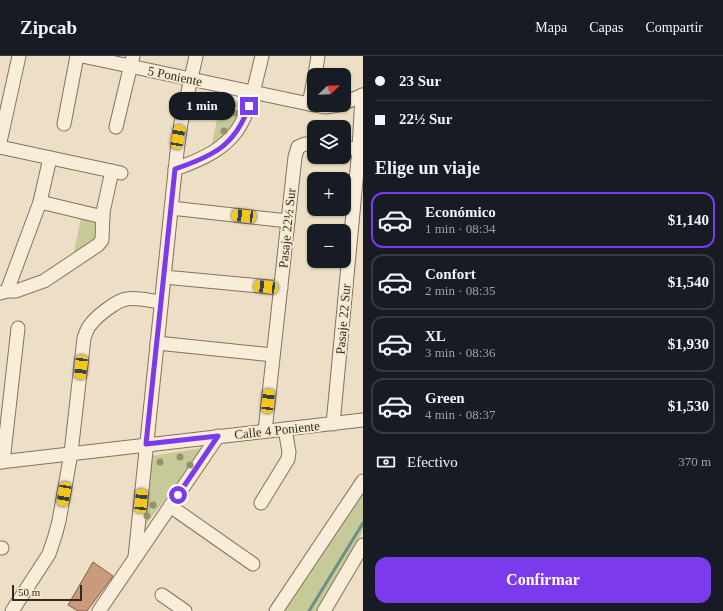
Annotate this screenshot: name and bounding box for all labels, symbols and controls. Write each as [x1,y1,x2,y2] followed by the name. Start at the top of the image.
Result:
[20,17,77,38] text: Zipcab
[535,20,567,35] text: Mapa
[589,20,623,35] text: Capas
[645,20,703,35] text: Compartir
[146,63,204,89] street label: 5 Poniente
[307,68,351,112] north arrow
[307,68,351,268] map controls
[399,73,441,89] text: 23 Sur
[169,92,235,120] callout: 1 min
[240,97,258,115] route end
[186,98,218,113] text: 1 min
[399,111,452,127] text: 22½ Sur
[307,120,351,164] button: layers
[170,124,186,150] car
[375,158,480,178] text: Elige un viaje
[307,172,351,216] button: +
[275,187,299,269] street label: Pasaje 22½ Sur
[377,202,413,238] icon: car
[425,204,496,220] text: Económico
[231,209,257,223] car
[668,212,709,228] text: $1,140
[425,221,495,236] text: 1 min · 08:34
[307,224,351,268] button: −
[377,264,413,300] icon: car
[425,266,476,282] text: Confort
[668,274,709,290] text: $1,540
[253,280,279,294] car
[332,282,354,355] street label: Pasaje 22 Sur
[425,283,495,298] text: 2 min · 08:35
[377,326,413,362] icon: car
[425,328,446,344] text: XL
[668,336,709,352] text: $1,930
[425,345,495,360] text: 3 min · 08:36
[74,354,88,380] car
[261,388,275,414] car
[377,388,413,424] icon: car
[425,390,465,406] text: Green
[668,398,709,414] text: $1,530
[425,407,495,422] text: 4 min · 08:37
[233,418,321,442] street label: Calle 4 Poniente
[375,451,397,473] icon: cash
[407,454,458,470] text: Efectivo
[678,454,711,469] text: 370 m
[56,481,72,507] car
[169,486,187,504] route start
[134,489,148,513] car
[375,557,711,603] button: Confirmar
[12,583,82,602] scale bar
[18,586,40,598] text: 50 m

